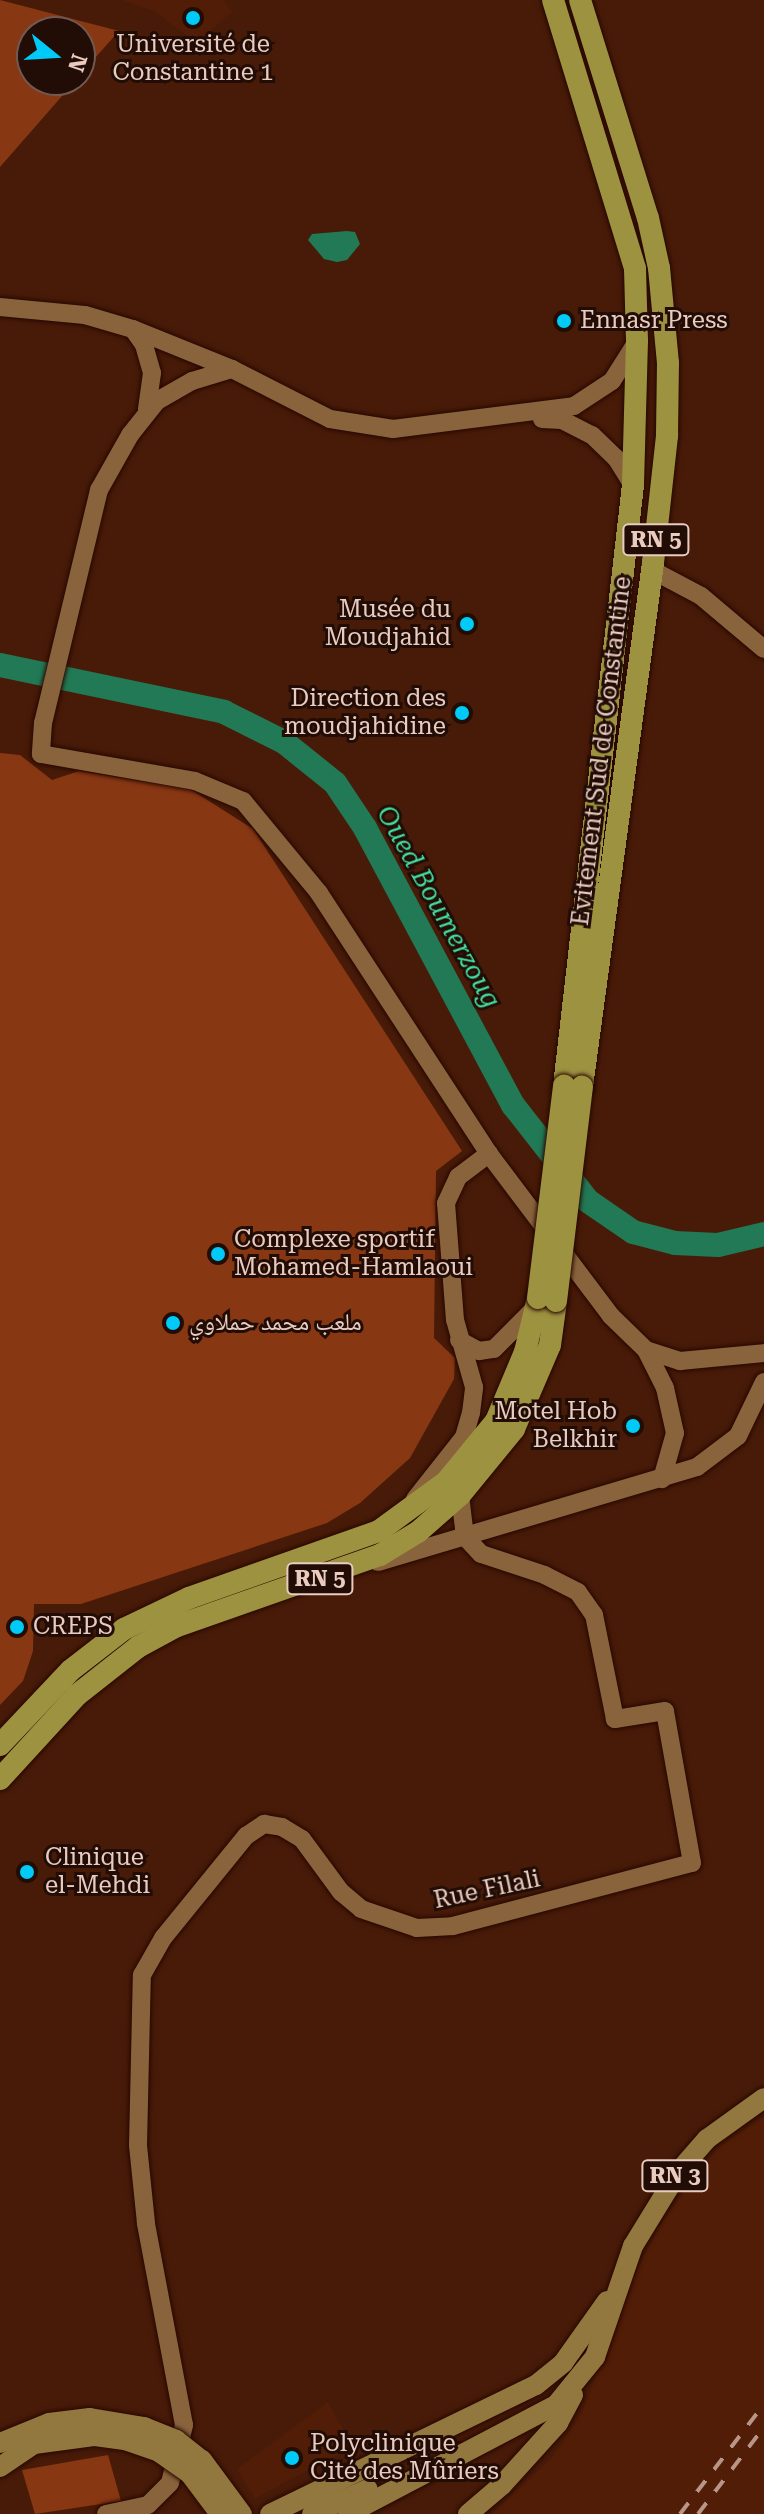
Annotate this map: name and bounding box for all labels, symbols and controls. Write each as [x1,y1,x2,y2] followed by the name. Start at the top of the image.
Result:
[184,9,202,27] marker: Université de Constantine 1
[16,16,96,96] north arrow
[112,31,274,87] place label: Université de Constantine 1
[63,51,92,75] text: N
[580,307,728,335] place label: Ennasr Press
[555,312,573,330] marker: Ennasr Press
[622,522,690,558] road number: RN 5
[566,575,638,927] street label: Evitement Sud de Constantine
[325,596,451,652] place label: Musée du Moudjahid
[458,615,476,633] marker: Musée du Moudjahid
[284,685,446,741] place label: Direction des moudjahidine
[453,704,471,722] marker: Direction des moudjahidine
[370,801,506,1013] water label: Oued Boumerzoug
[234,1226,473,1282] place label: Complexe sportif Mohamed-Hamlaoui
[209,1245,227,1263] marker: Complexe sportif Mohamed-Hamlaoui
[189,1309,362,1337] place label: ملعب محمد حملاوي
[164,1314,182,1332] marker: ملعب محمد حملاوي
[495,1398,617,1454] place label: Motel Hob Belkhir
[624,1417,642,1435] marker: Motel Hob Belkhir
[286,1561,354,1597] road number: RN 5
[33,1613,113,1641] place label: CREPS
[8,1618,26,1636] marker: CREPS
[45,1844,150,1900] place label: Clinique el-Mehdi
[16,1861,38,1883] marker: Clinique el-Mehdi
[431,1865,543,1915] street label: Rue Filali
[641,2158,709,2194] road number: RN 3
[310,2430,499,2486] place label: Polyclinique Cité des Mûriers
[281,2447,303,2469] marker: Polyclinique Cité des Mûriers

